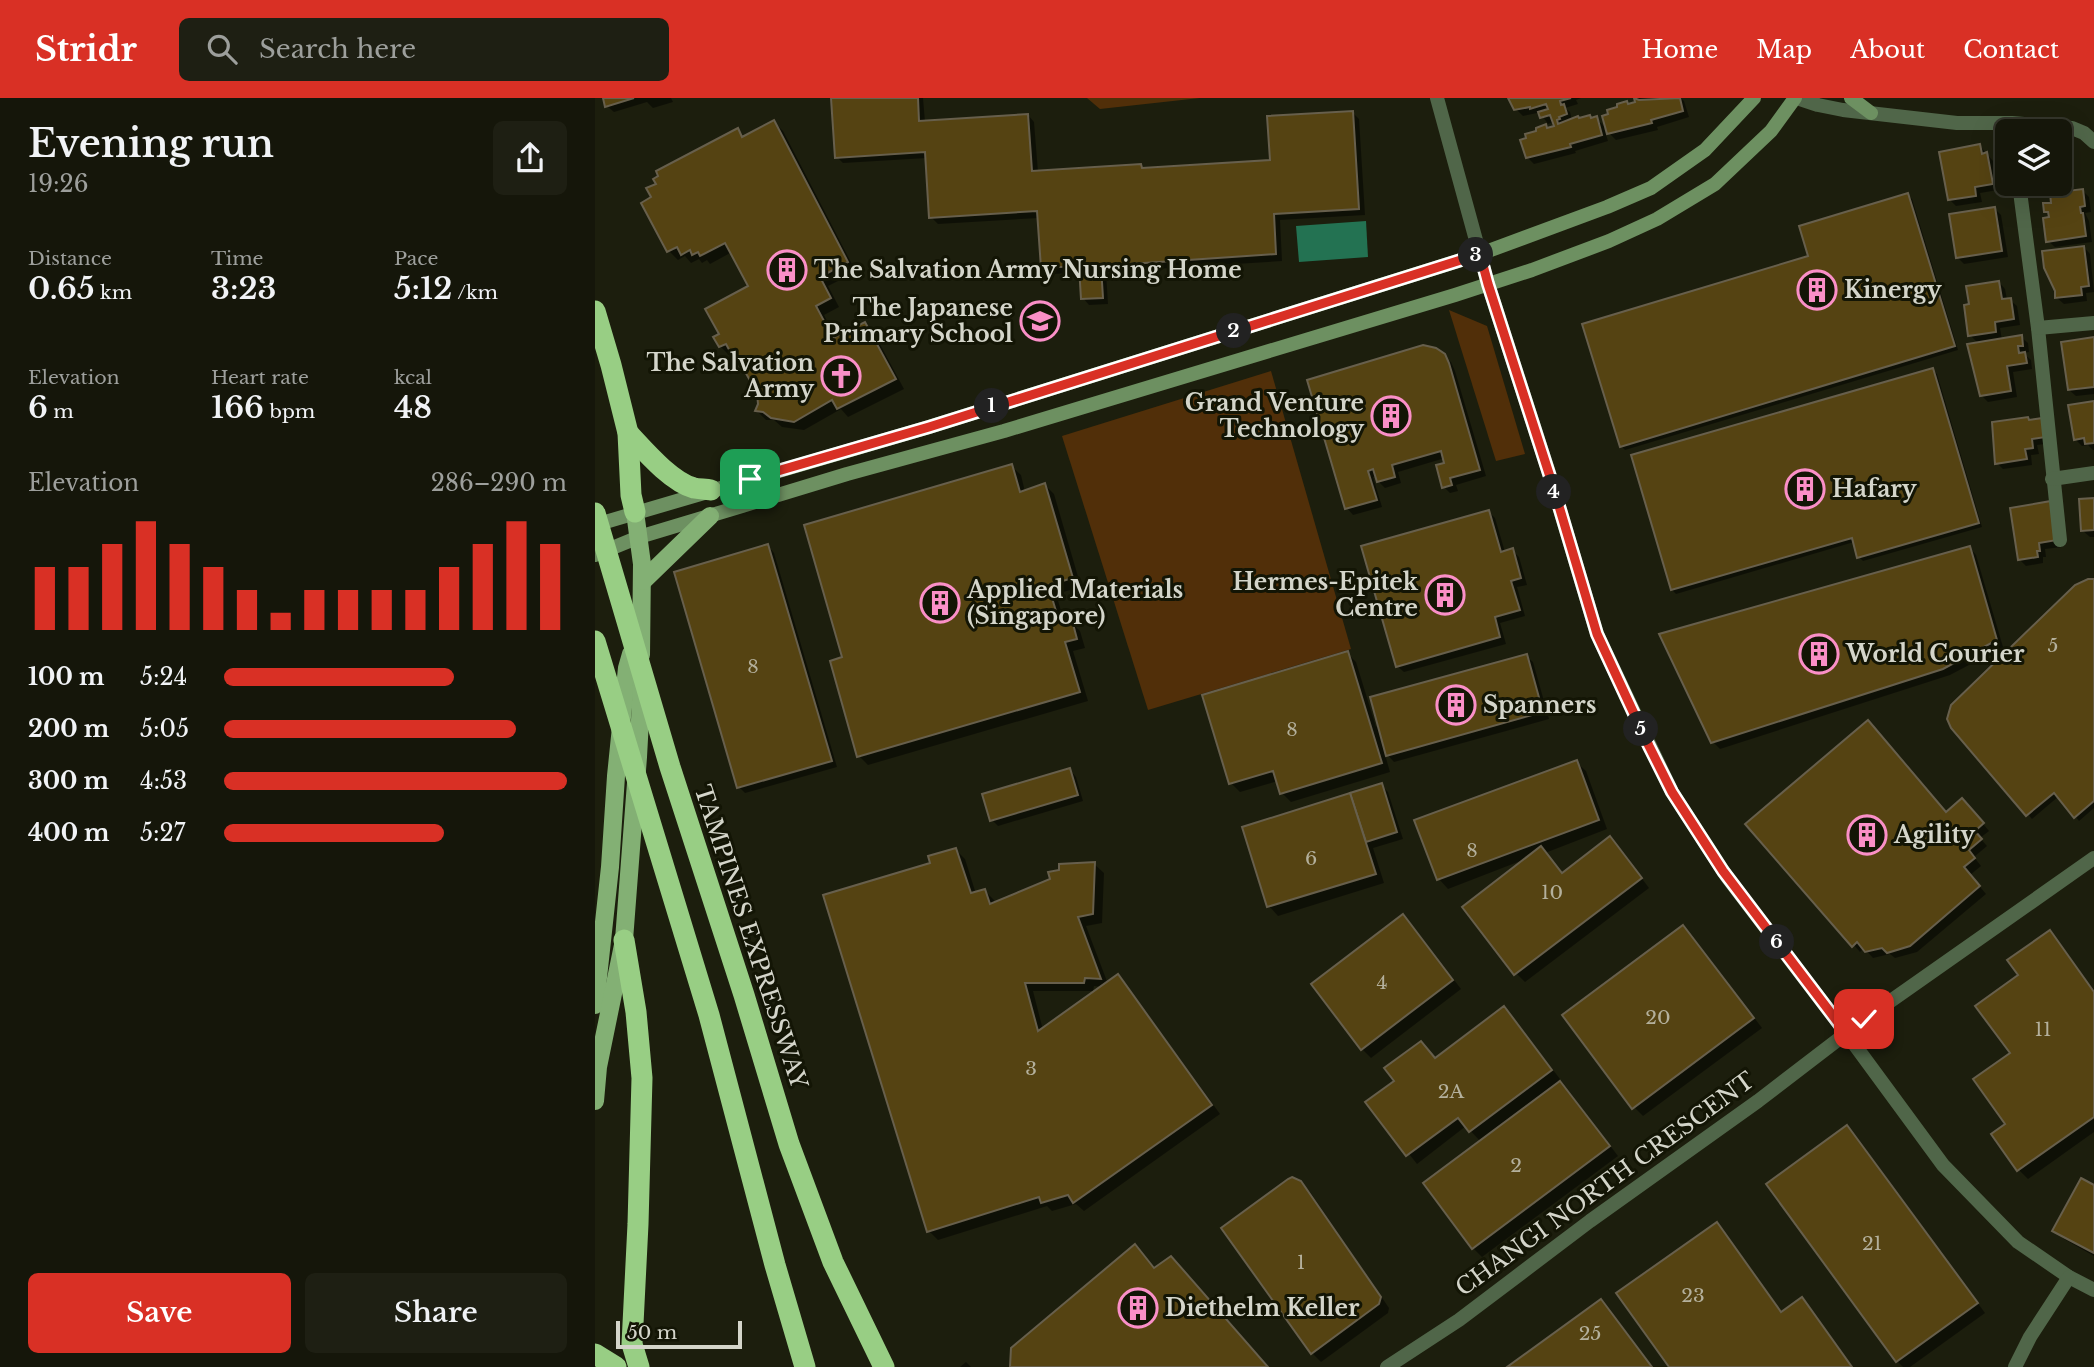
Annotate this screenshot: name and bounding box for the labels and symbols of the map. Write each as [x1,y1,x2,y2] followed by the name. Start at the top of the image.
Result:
[1459,238,1493,272] pin: 3
[766,249,808,291] building icon: The Salvation Army Nursing Home
[814,256,1242,284] place label: The Salvation Army Nursing Home
[1796,269,1838,311] building icon: Kinergy
[1844,276,1943,304] place label: Kinergy
[823,294,1013,348] place label: The Japanese Primary School
[1019,300,1061,342] school or university icon: The Japanese Primary School
[1217,314,1251,348] pin: 2
[646,349,815,403] place label: The Salvation Army
[820,355,862,397] church icon: The Salvation Army
[975,388,1009,424] pin: 1
[1185,389,1365,443] place label: Grand Venture Technology
[1370,395,1412,437] building icon: Grand Venture Technology
[720,449,780,509] pin
[1784,468,1826,510] building icon: Hafary
[1537,474,1571,510] pin: 4
[1832,475,1918,503] place label: Hafary
[1233,568,1419,622] place label: Hermes-Epitek Centre
[1424,574,1466,616] building icon: Hermes-Epitek Centre
[966,576,1183,630] place label: Applied Materials (Singapore)
[919,582,961,624] building icon: Applied Materials (Singapore)
[1798,633,1840,675] building icon: World Courier
[2048,634,2058,657] house number: 5
[1845,640,2025,668] place label: World Courier
[747,655,759,678] house number: 8
[1435,684,1477,726] building icon: Spanners
[1483,691,1596,719] place label: Spanners
[1623,712,1659,746] pin: 5
[1286,718,1298,741] house number: 8
[689,782,813,1093] street label: TAMPINES EXPRESSWAY
[1846,814,1888,856] building icon: Agility
[1893,821,1976,849] place label: Agility
[1466,839,1478,862] house number: 8
[1305,847,1317,870] house number: 6
[1541,881,1563,904] house number: 10
[1759,924,1795,960] pin: 6
[1376,971,1388,994] house number: 4
[1834,989,1894,1049] pin
[1645,1006,1671,1029] house number: 20
[2035,1018,2051,1041] house number: 11
[1025,1057,1037,1080] house number: 3
[1450,1066,1760,1302] street label: CHANGI NORTH CRESCENT
[1438,1080,1465,1103] house number: 2A
[1510,1154,1522,1177] house number: 2
[1862,1232,1882,1255] house number: 21
[1297,1251,1305,1274] house number: 1
[1681,1284,1705,1307] house number: 23
[1117,1287,1159,1329] building icon: Diethelm Keller
[1165,1294,1360,1322] place label: Diethelm Keller
[616,1318,742,1350] scale bar
[1579,1322,1601,1345] house number: 25

